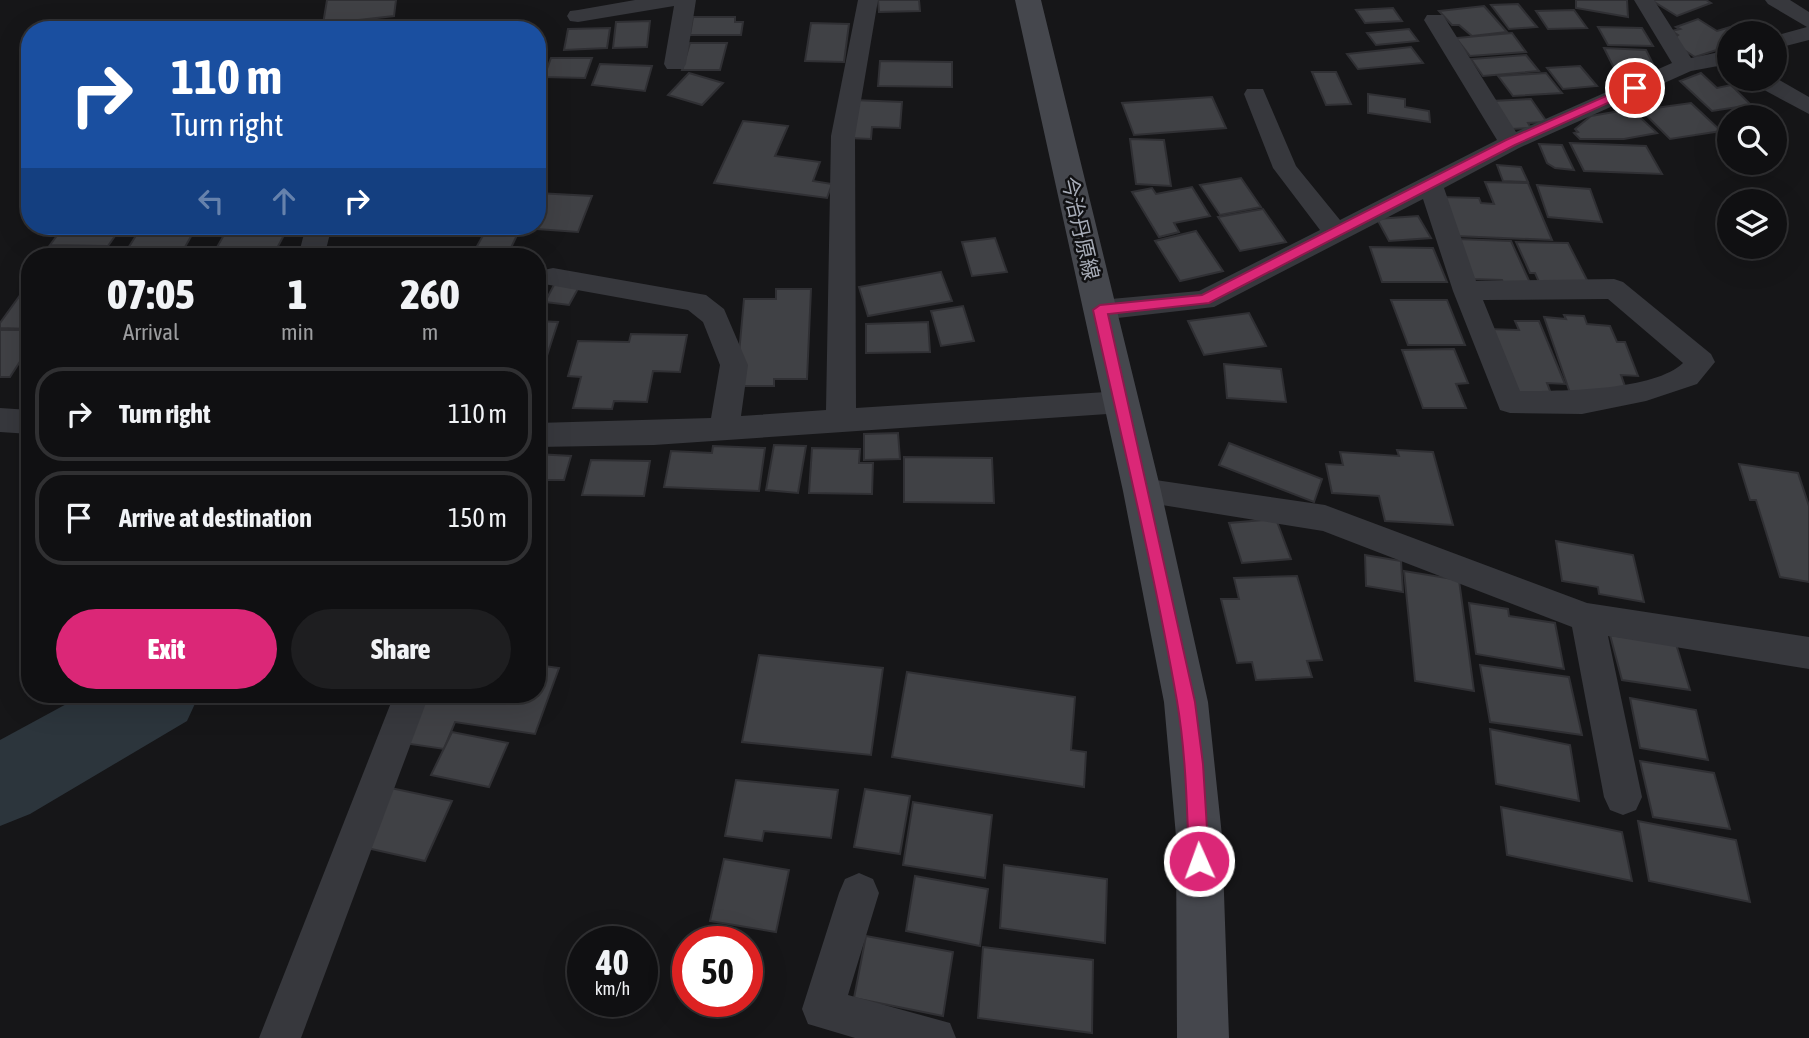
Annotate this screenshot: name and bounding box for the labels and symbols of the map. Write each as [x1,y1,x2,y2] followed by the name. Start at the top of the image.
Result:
[1605,58,1665,118] pin
[1057,174,1105,282] street label: 今治丹原線
[1162,824,1236,898] position arrow
[672,926,763,1017] speed limit sign: 50

